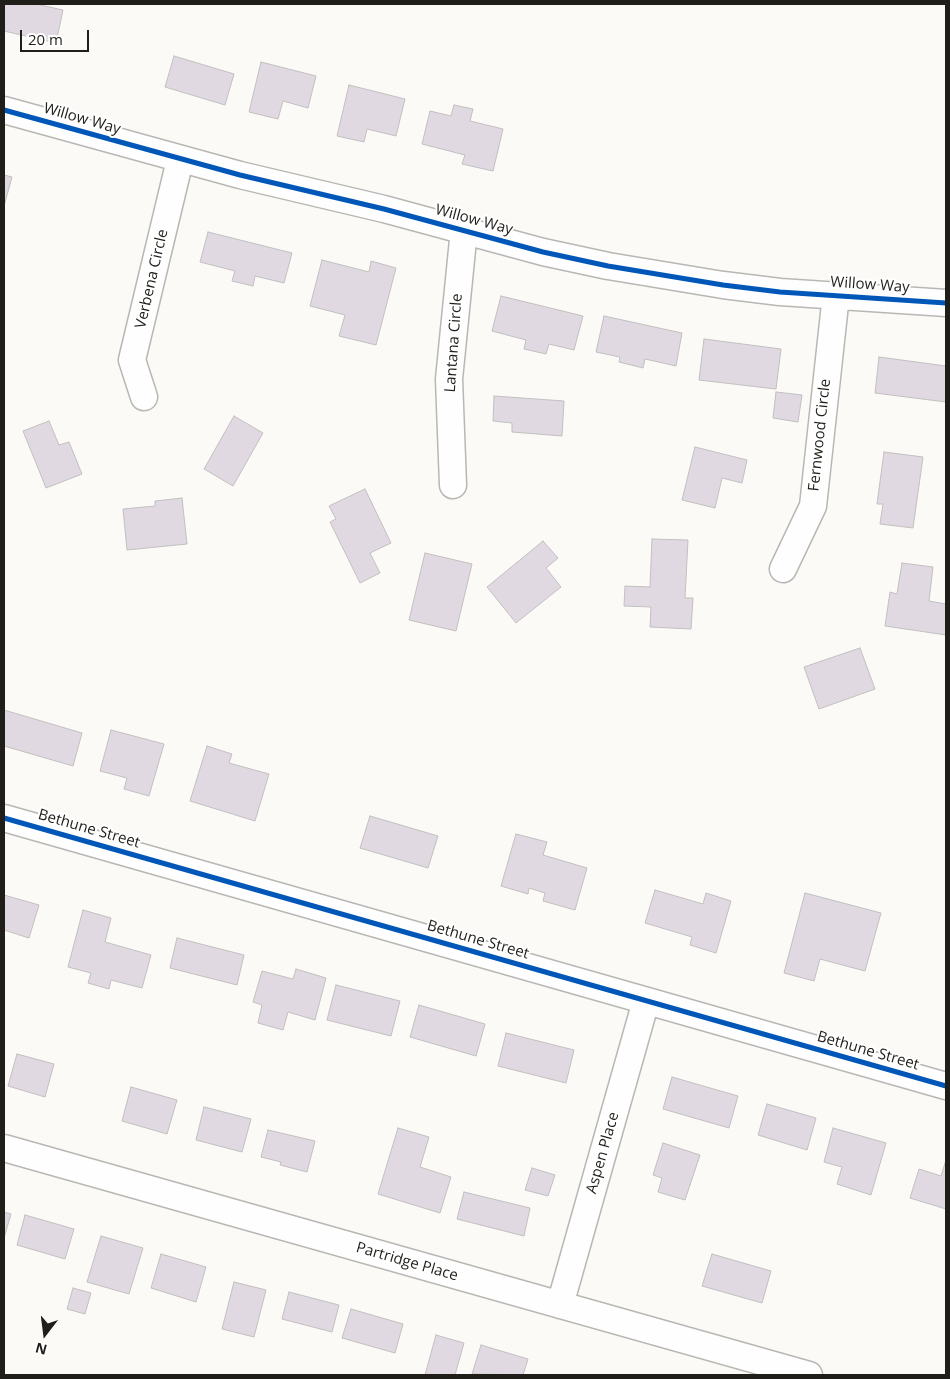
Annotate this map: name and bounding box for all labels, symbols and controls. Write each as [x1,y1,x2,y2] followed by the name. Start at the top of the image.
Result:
[22,20,91,52] scale bar
[28,29,63,49] text: 20 m
[41,99,123,139] street label: Willow Way
[433,201,515,239] street label: Willow Way
[132,228,172,330] street label: Verbena Circle
[830,273,910,297] street label: Willow Way
[442,293,466,393] street label: Lantana Circle
[805,378,835,492] street label: Fernwood Circle
[36,806,142,852] street label: Bethune Street
[425,917,531,963] street label: Bethune Street
[815,1028,921,1074] street label: Bethune Street
[583,1110,623,1196] street label: Aspen Place
[354,1239,460,1285] street label: Partridge Place
[20,1309,70,1359] north arrow
[33,1338,49,1360] text: N

